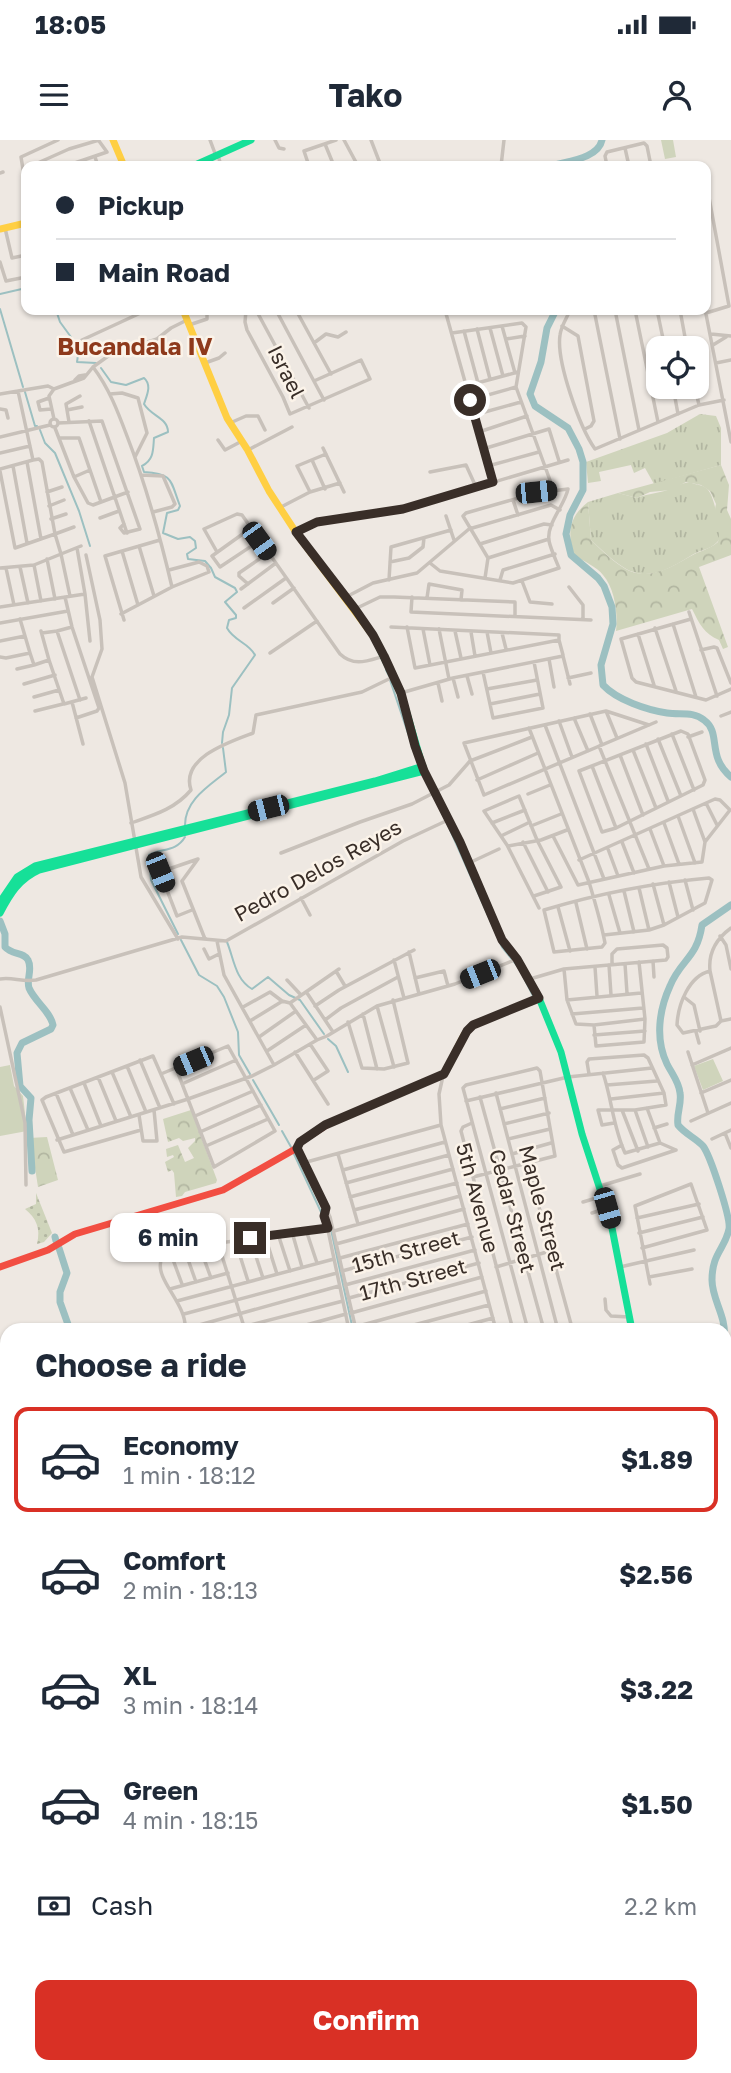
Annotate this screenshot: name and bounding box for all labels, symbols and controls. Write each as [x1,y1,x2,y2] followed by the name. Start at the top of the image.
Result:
[35,9,106,40] text: 18:05
[35,76,73,114] icon: menu
[329,76,402,114] text: Tako
[658,76,696,114] icon: person
[98,190,184,221] text: Pickup
[98,257,230,288] text: Main Road
[57,331,213,360] district label: Bucandala IV
[646,336,709,399] map controls
[646,336,709,399] button: locate
[262,340,311,403] street label: Israel
[454,384,486,416] route start
[515,479,558,505] car
[239,518,280,564] car
[246,793,291,823] car
[229,813,406,927] street label: Pedro Delos Reyes
[143,849,178,895] car
[457,956,504,992] car
[170,1043,217,1079] car
[451,1140,505,1256] street label: 5th Avenue
[514,1142,572,1273] street label: Maple Street
[484,1146,542,1275] street label: Cedar Street
[592,1185,623,1231] car
[110,1214,226,1262] callout: 6 min
[234,1222,266,1254] route end
[138,1223,198,1251] text: 6 min
[349,1224,463,1278] street label: 15th Street
[356,1252,469,1306] street label: 17th Street
[35,1346,247,1384] text: Choose a ride
[39,1428,102,1491] icon: car
[123,1430,239,1461] text: Economy
[621,1444,693,1475] text: $1.89
[123,1461,256,1489] text: 1 min · 18:12
[39,1543,102,1606] icon: car
[123,1545,226,1576] text: Comfort
[619,1559,693,1590] text: $2.56
[123,1576,258,1604] text: 2 min · 18:13
[39,1658,102,1721] icon: car
[123,1660,157,1691] text: XL
[620,1674,693,1705] text: $3.22
[123,1691,259,1719] text: 3 min · 18:14
[39,1773,102,1836] icon: car
[123,1775,198,1806] text: Green
[621,1789,693,1820] text: $1.50
[123,1806,258,1834] text: 4 min · 18:15
[35,1887,73,1925] icon: cash
[91,1890,153,1921] text: Cash
[624,1892,697,1920] text: 2.2 km
[35,1980,697,2060] button: Confirm

